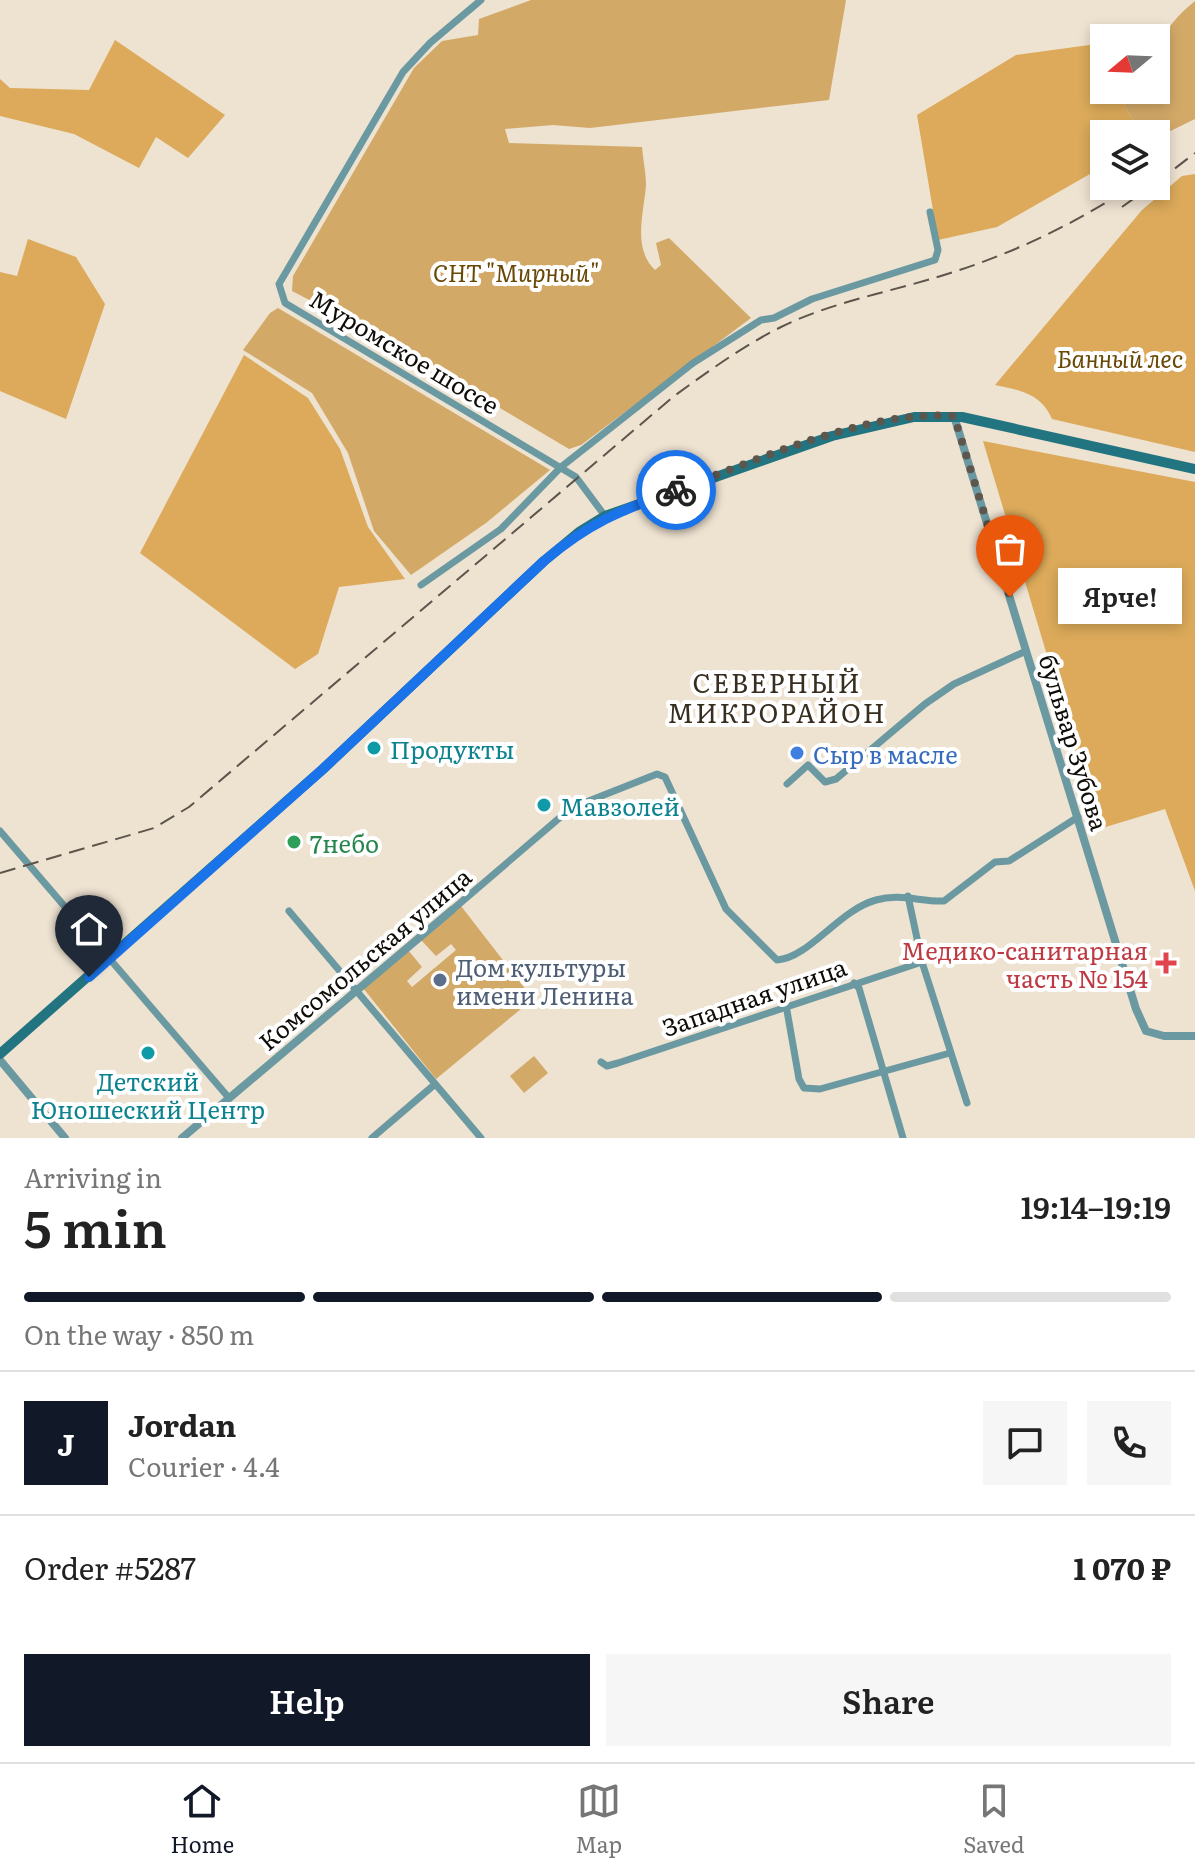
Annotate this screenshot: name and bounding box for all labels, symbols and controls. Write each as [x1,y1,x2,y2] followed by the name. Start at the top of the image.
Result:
[1090,24,1170,104] north arrow
[1090,24,1170,200] map controls
[1090,120,1170,200] button: layers
[433,254,599,289] park label: СНТ "Мирный"
[304,281,506,421] street label: Муромское шоссе
[1057,340,1183,375] park label: Банный лес
[636,450,716,530] courier
[654,468,698,512] icon: bike
[976,515,1044,597] pin
[988,527,1032,571] icon: bag
[1058,569,1182,625] callout: Ярче!
[1082,576,1158,615] text: Ярче!
[1032,650,1118,834] street label: бульвар Зубова
[667,662,887,731] district label: СЕВЕРНЫЙ МИКРОРАЙОН
[390,731,514,766] place label: Продукты
[813,736,958,771] place label: Сыр в масле
[365,739,383,757] marker: Продукты
[788,744,806,762] marker: Сыр в масле
[560,788,680,823] place label: Мавзолей
[535,796,553,814] marker: Мавзолей
[310,825,379,860] place label: 7небо
[285,833,303,851] marker: 7небо
[250,858,478,1058] street label: Комсомольская улица
[55,895,123,977] pin
[67,907,111,951] icon: home
[901,932,1148,995] place label: Медико-санитарная часть № 154
[657,948,851,1044] street label: Западная улица
[456,949,633,1012] place label: Дом культуры имени Ленина
[1155,952,1177,974] marker: Медико-санитарная часть № 154
[431,971,449,989] marker: Дом культуры имени Ленина
[139,1044,157,1062] marker: Детский Юношеский Центр
[31,1063,265,1126] place label: Детский Юношеский Центр
[24,1157,162,1196] text: Arriving in
[1021,1184,1171,1228] text: 19:14–19:19
[24,1187,167,1264] text: 5 min
[24,1314,254,1353] text: On the way · 850 m
[983,1401,1067,1485] button: chat
[1087,1401,1171,1485] button: phone
[128,1402,236,1446] text: Jordan
[57,1421,75,1465] text: J
[128,1446,280,1485] text: Courier · 4.4
[24,1545,196,1589] text: Order #5287
[1074,1545,1171,1589] text: 1 070 ₽
[24,1654,590,1746] button: Help
[606,1654,1171,1746] button: Share
[171,1779,234,1860] tab: Home
[575,1779,622,1860] tab: Map
[963,1779,1024,1860] tab: Saved

